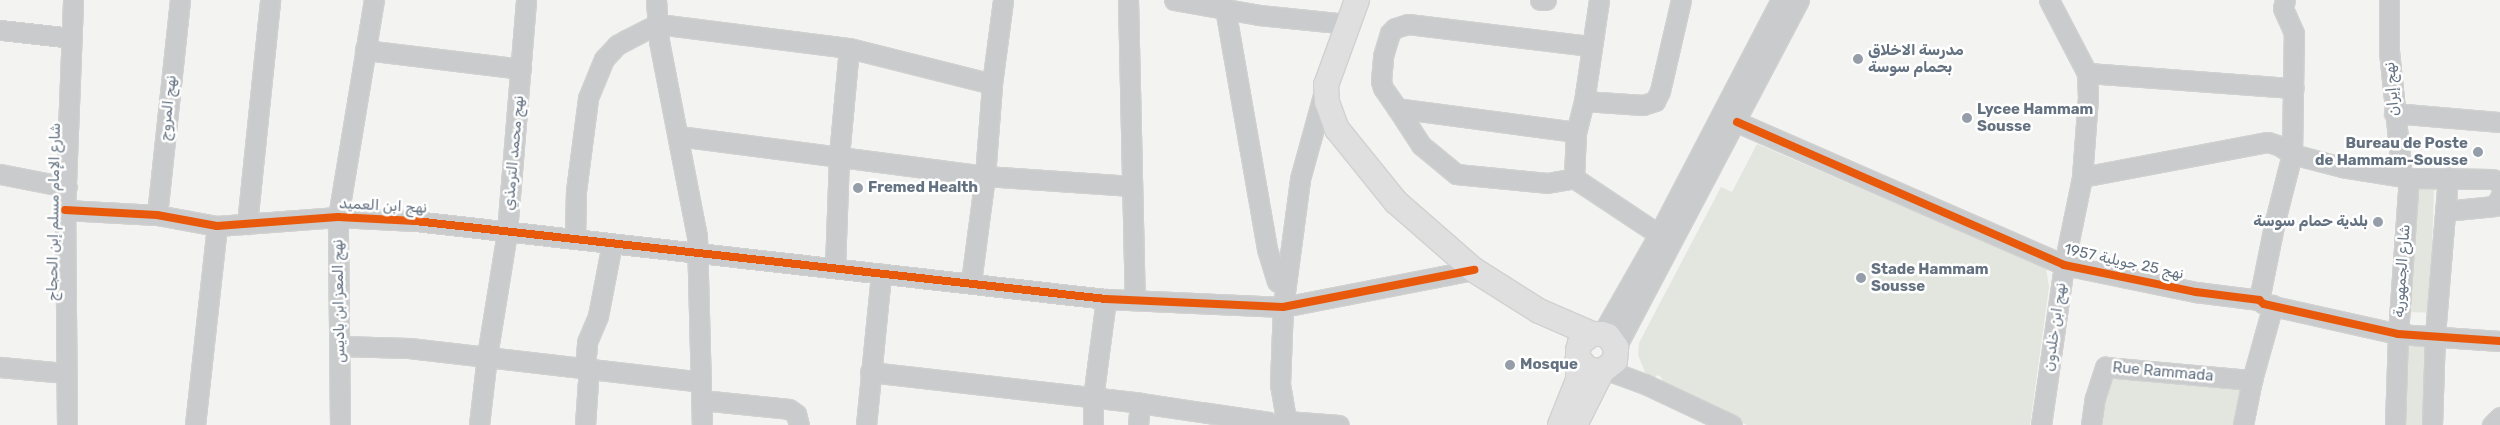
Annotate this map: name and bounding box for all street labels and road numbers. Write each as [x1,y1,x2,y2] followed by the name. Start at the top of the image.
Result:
[2381,61,2403,117] street label: نهج إيران
[156,74,180,142] street label: نهج المروج
[500,95,528,211] street label: نهج محمد الترمذي
[43,123,65,301] street label: شارع اﻹمام مسلم إبن الحجاج
[338,195,428,217] street label: نهج ابن العميد
[2390,224,2414,318] street label: شارع الجمهورية
[329,239,349,363] street label: نهج المعز ابن باديس
[2063,241,2185,283] street label: نهج 25 جويلية 1957
[2040,281,2070,373] street label: نهج ابن خلدون
[2112,359,2214,385] street label: Rue Rammada

